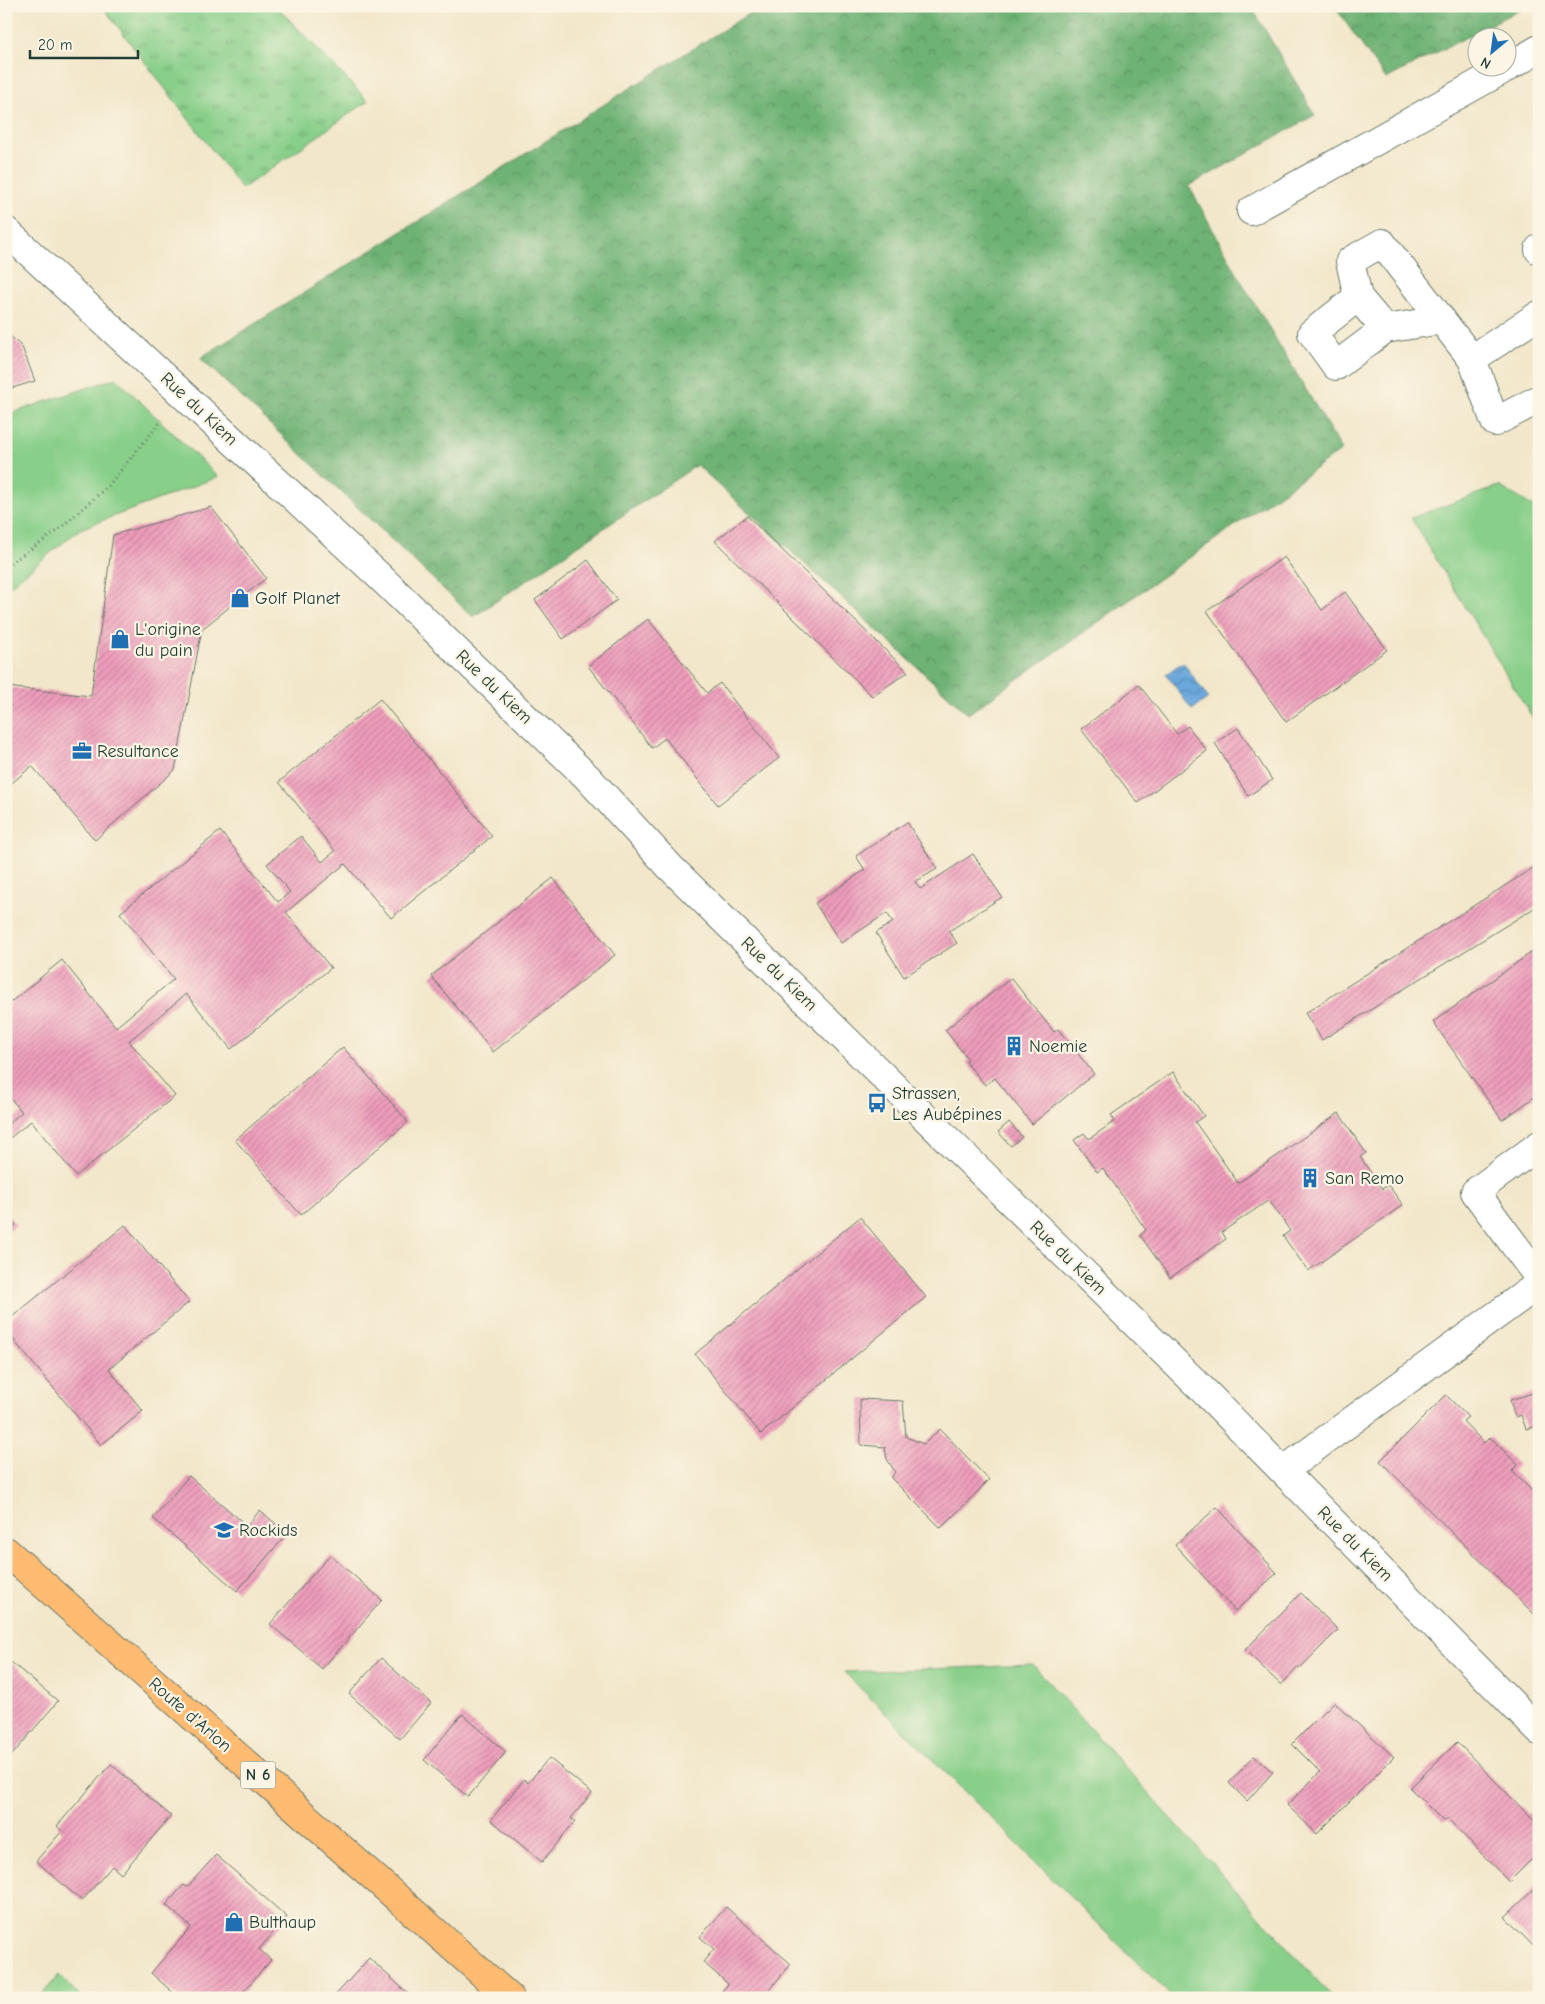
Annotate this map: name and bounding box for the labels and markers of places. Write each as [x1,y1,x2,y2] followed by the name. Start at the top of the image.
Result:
[229,587,251,609] shop icon: Golf Planet
[255,588,341,609] place label: Golf Planet
[135,619,201,661] place label: L'origine du pain
[109,628,131,650] shop icon: L'origine du pain
[71,740,93,762] office icon: Resultance
[97,741,179,762] place label: Resultance
[1003,1035,1025,1057] building icon: Noemie
[1029,1036,1087,1057] place label: Noemie
[892,1083,1002,1125] place label: Strassen, Les Aubépines
[866,1092,888,1114] bus stop icon: Strassen, Les Aubépines
[1299,1167,1321,1189] building icon: San Remo
[1325,1168,1404,1189] place label: San Remo
[213,1519,235,1541] school or university icon: Rockids
[239,1520,298,1541] place label: Rockids
[223,1911,245,1933] shop icon: Bulthaup
[249,1912,316,1933] place label: Bulthaup

